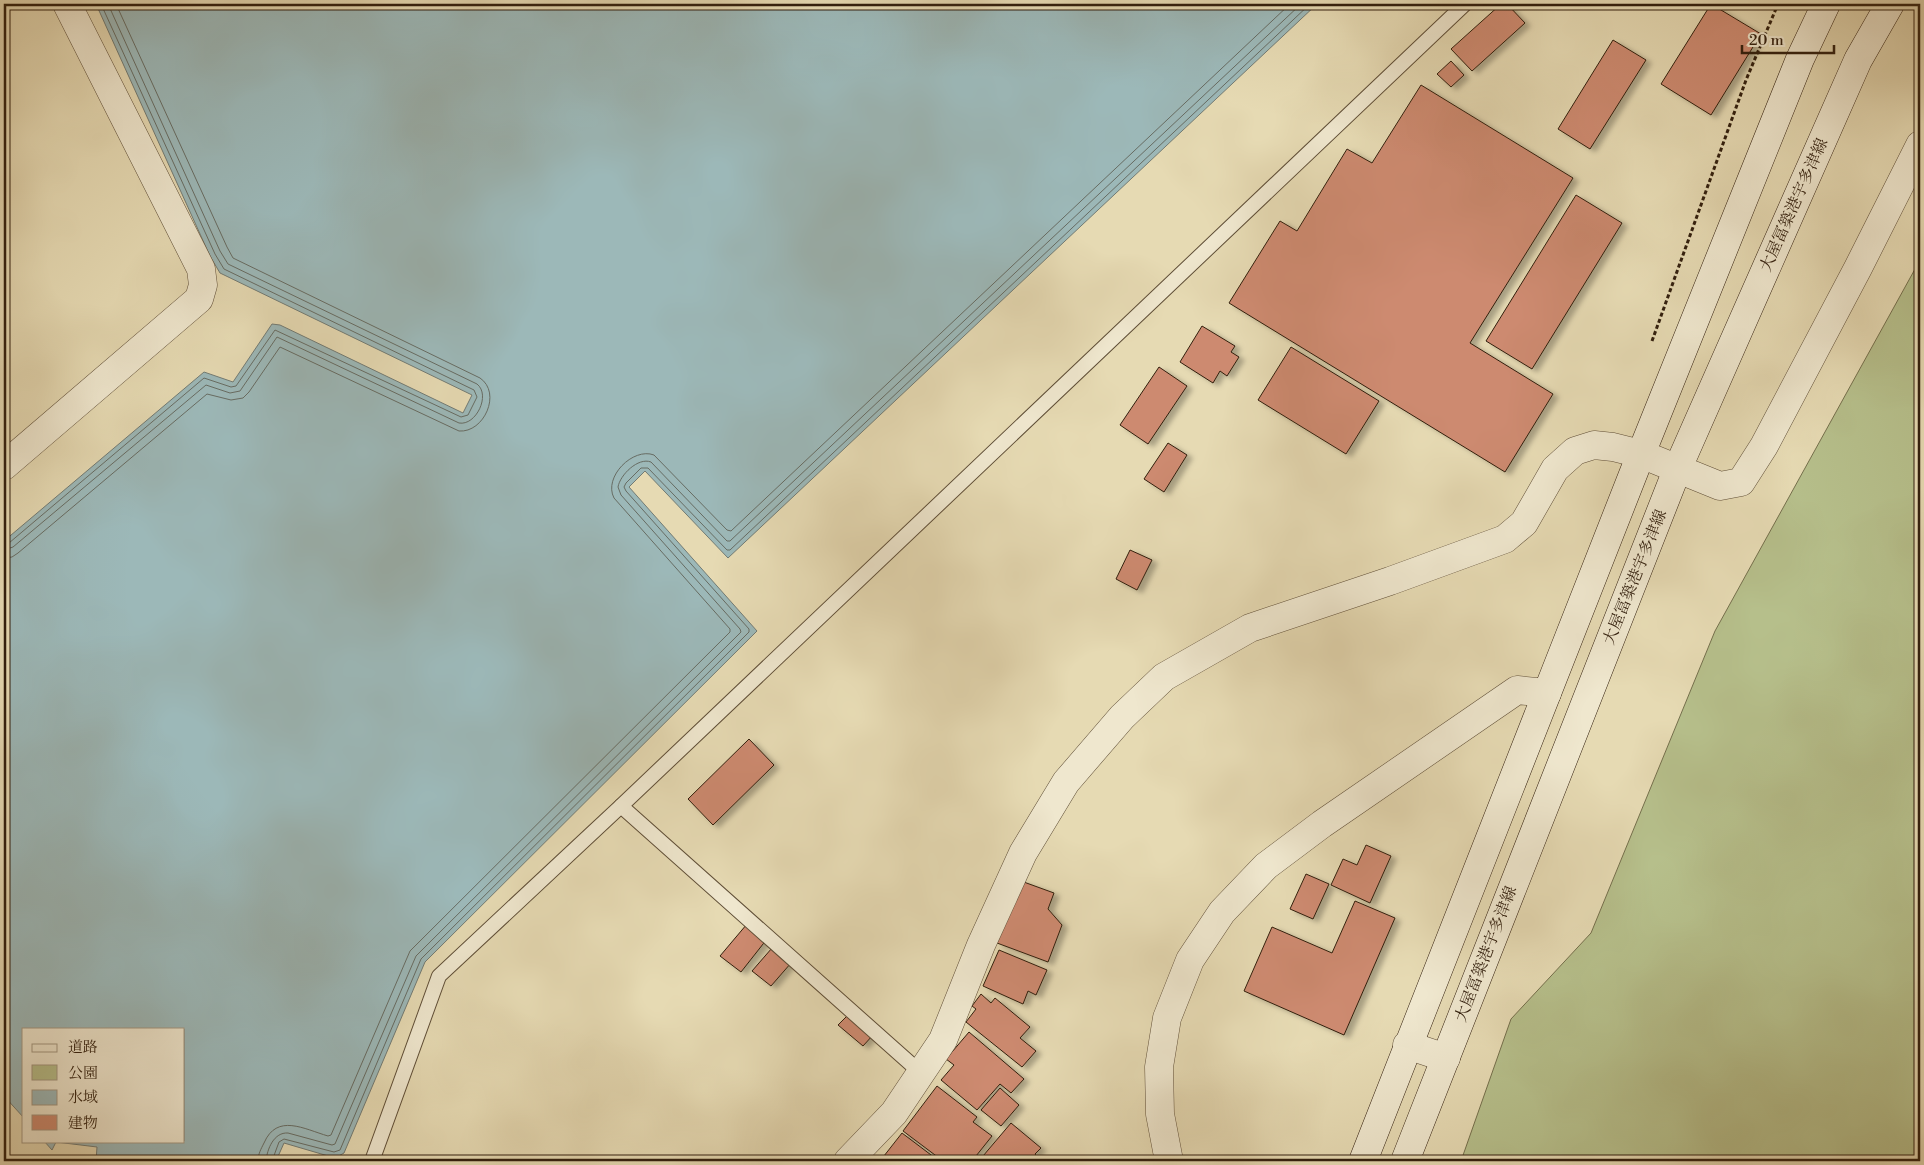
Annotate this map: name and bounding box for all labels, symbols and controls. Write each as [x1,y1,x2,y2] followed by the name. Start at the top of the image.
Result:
[1742,22,1834,54] scale bar
[1749,31,1784,50] text: 20 m
[1756,135,1832,275] street label: 大屋冨築港宇多津線
[1599,506,1671,648] street label: 大屋冨築港宇多津線
[1451,883,1521,1025] street label: 大屋冨築港宇多津線
[22,1028,185,1142] legend
[68,1038,98,1057] text: 道路
[68,1064,98,1083] text: 公園
[68,1088,98,1107] text: 水域
[68,1114,98,1133] text: 建物

